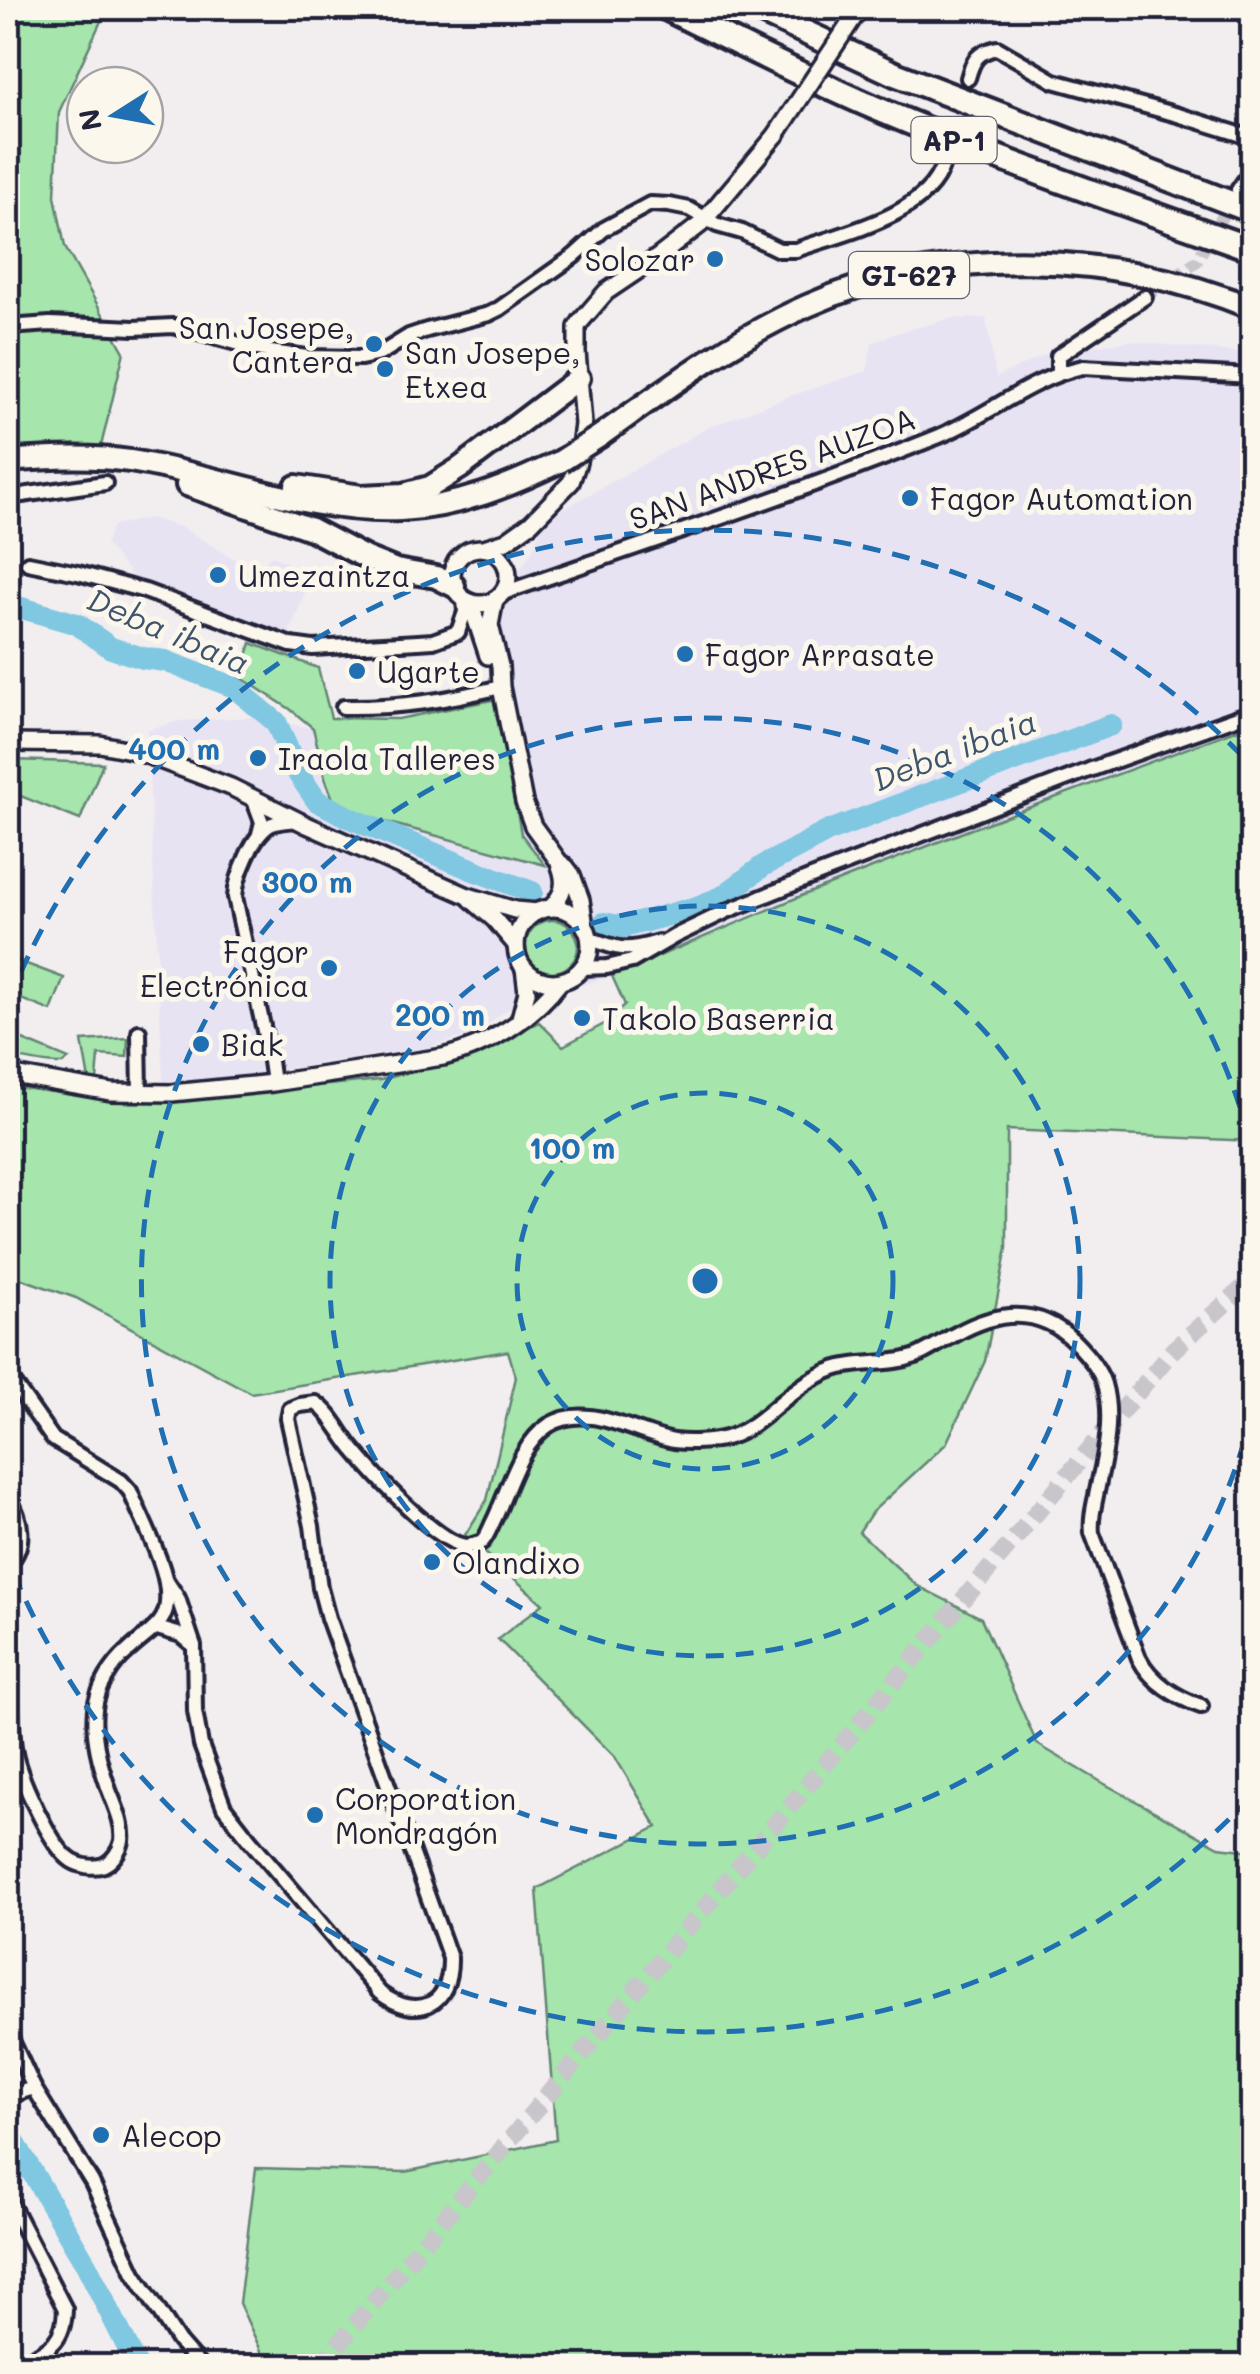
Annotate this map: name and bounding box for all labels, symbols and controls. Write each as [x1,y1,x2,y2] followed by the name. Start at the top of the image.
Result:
[65,65,165,165] north arrow
[70,106,109,134] text: N
[912,117,996,163] road number: AP-1
[585,239,695,279] place label: Solozar
[704,248,726,270] marker: Solozar
[849,252,969,298] road number: GI-627
[179,307,354,381] place label: San Josepe, Cantera
[405,332,580,406] place label: San Josepe, Etxea
[363,333,385,355] marker: San Josepe, Cantera
[374,358,396,380] marker: San Josepe, Etxea
[624,398,920,538] street label: SAN ANDRES AUZOA
[930,478,1193,518] place label: Fagor Automation
[899,487,921,509] marker: Fagor Automation
[238,555,410,595] place label: Umezaintza
[207,564,229,586] marker: Umezaintza
[82,577,256,683] water label: Deba ibaia
[705,634,935,674] place label: Fagor Arrasate
[674,643,696,665] marker: Fagor Arrasate
[377,651,480,691] place label: Ugarte
[346,660,368,682] marker: Ugarte
[866,699,1042,799] water label: Deba ibaia
[128,728,220,768] text: 400 m
[278,738,496,778] place label: Iraola Talleres
[247,747,269,769] marker: Iraola Talleres
[261,861,353,901] text: 300 m
[140,931,309,1005] place label: Fagor Electrónica
[318,957,340,979] marker: Fagor Electrónica
[395,994,485,1034] text: 200 m
[602,998,835,1038] place label: Takolo Baserria
[571,1007,593,1029] marker: Takolo Baserria
[221,1024,283,1064] place label: Biak
[190,1033,212,1055] marker: Biak
[529,1127,615,1167] text: 100 m
[687,1263,723,1299] centre of rings
[452,1542,580,1582] place label: Olandixo
[421,1551,443,1573] marker: Olandixo
[335,1778,516,1852] place label: Corporation Mondragón
[304,1804,326,1826] marker: Corporation Mondragón
[121,2115,222,2155] place label: Alecop
[90,2124,112,2146] marker: Alecop

